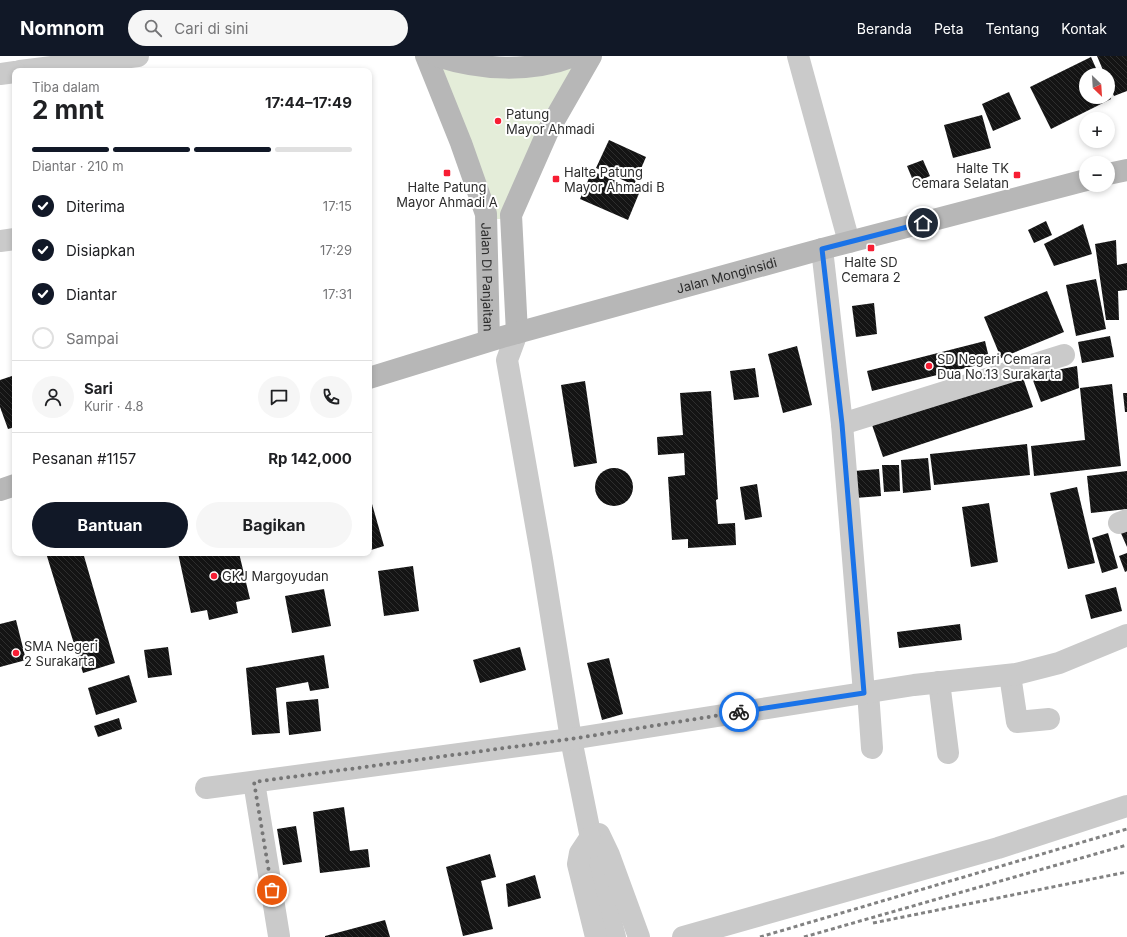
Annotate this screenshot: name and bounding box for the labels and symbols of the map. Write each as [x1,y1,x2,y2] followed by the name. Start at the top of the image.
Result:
[1079,68,1115,104] north arrow
[506,106,595,137] place label: Patung Mayor Ahmadi
[493,116,503,126] marker: Patung Mayor Ahmadi
[912,160,1009,191] place label: Halte TK Cemara Selatan
[564,164,665,195] place label: Halte Patung Mayor Ahmadi B
[442,168,452,178] marker: Halte Patung Mayor Ahmadi A
[1012,170,1022,180] marker: Halte TK Cemara Selatan
[551,174,561,184] marker: Halte Patung Mayor Ahmadi B
[396,179,498,210] place label: Halte Patung Mayor Ahmadi A
[906,206,940,240] pin
[478,222,497,332] street label: Jalan DI Panjaitan
[866,243,876,253] marker: Halte SD Cemara 2
[674,254,779,297] street label: Jalan Monginsidi
[841,254,901,285] place label: Halte SD Cemara 2
[937,351,1062,382] place label: SD Negeri Cemara Dua No.13 Surakarta
[924,361,934,371] marker: SD Negeri Cemara Dua No.13 Surakarta
[222,568,329,584] place label: GKJ Margoyudan
[209,571,219,581] marker: GKJ Margoyudan
[24,638,98,669] place label: SMA Negeri 2 Surakarta
[11,648,21,658] marker: SMA Negeri 2 Surakarta
[719,692,759,732] courier
[255,873,289,907] pin

